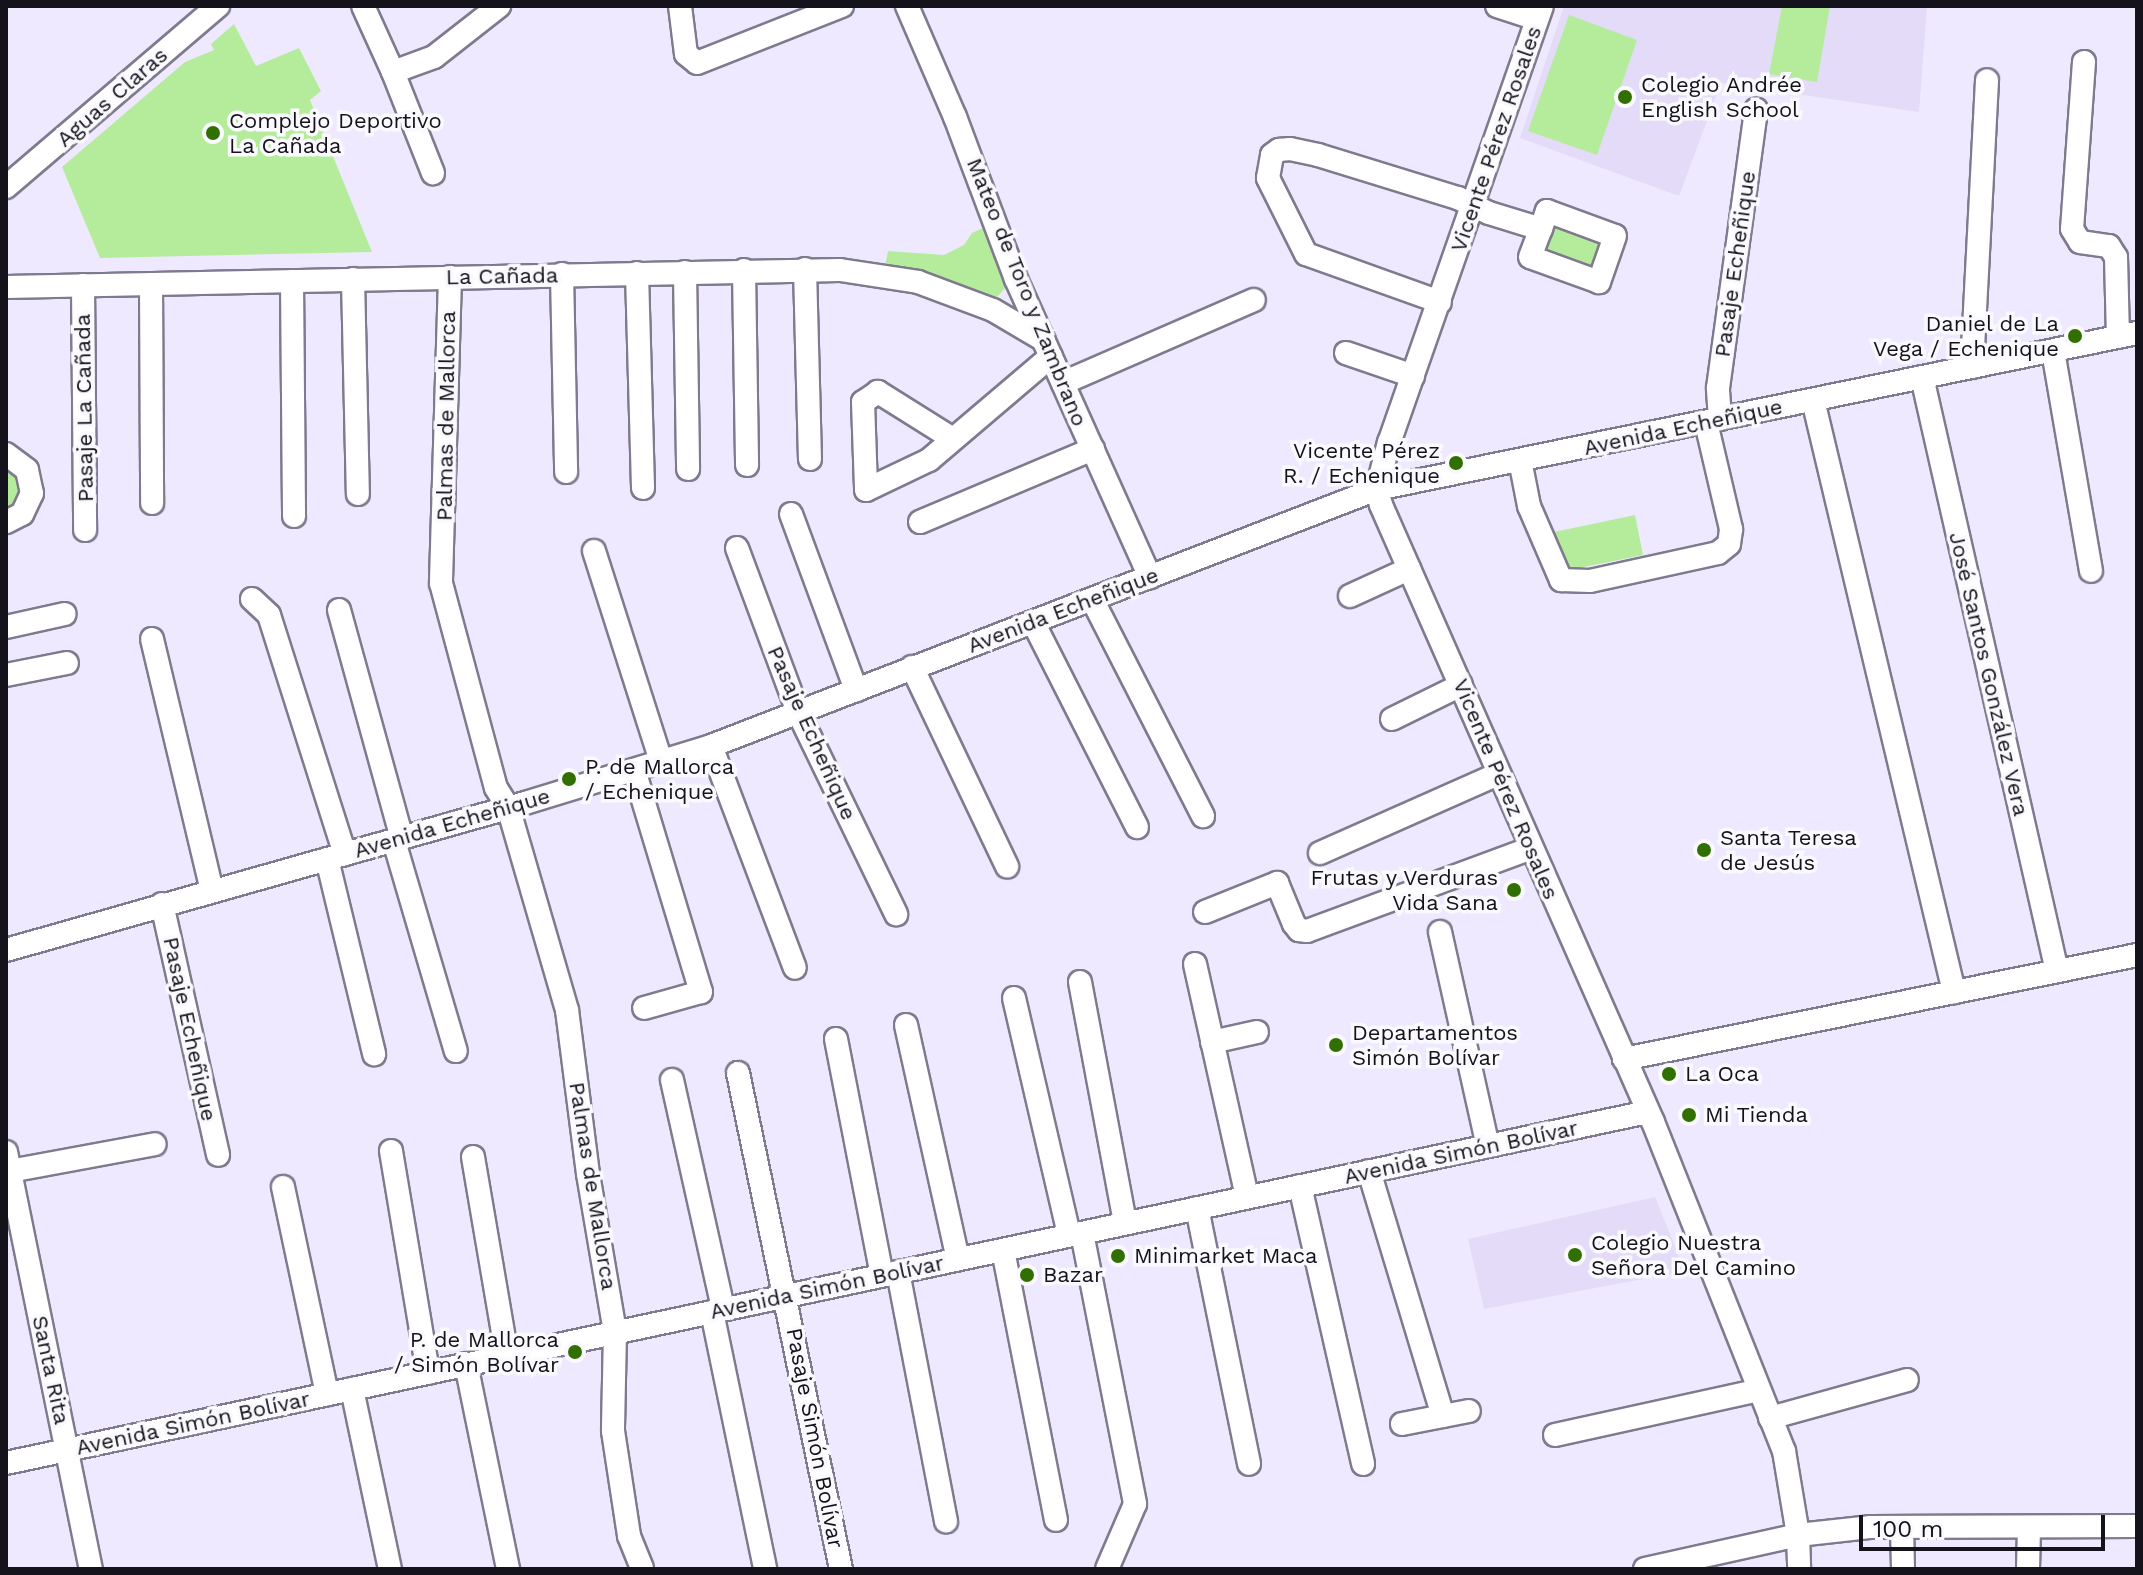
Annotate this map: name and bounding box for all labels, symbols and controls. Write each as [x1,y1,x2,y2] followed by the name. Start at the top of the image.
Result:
[1445,23,1547,255] street label: Vicente Pérez Rosales
[51,42,173,152] street label: Aguas Claras
[1641,71,1803,122] place label: Colegio Andrée English School
[1616,88,1634,106] marker: Colegio Andrée English School
[229,107,442,158] place label: Complejo Deportivo La Cañada
[204,124,222,142] marker: Complejo Deportivo La Cañada
[961,153,1093,431] street label: Mateo de Toro y Zambrano
[1709,169,1761,359] street label: Pasaje Echeñique
[445,262,559,290] street label: La Cañada
[1873,310,2059,362] place label: Daniel de La Vega / Echenique
[431,311,461,521] street label: Palmas de Mallorca
[69,313,99,503] street label: Pasaje La Cañada
[2066,327,2084,345] marker: Daniel de La Vega / Echenique
[1581,393,1785,461] street label: Avenida Echeñique
[1283,437,1440,488] place label: Vicente Pérez R. / Echenique
[1447,454,1465,472] marker: Vicente Pérez R. / Echenique
[1943,529,2035,819] street label: José Santos González Vera
[964,561,1162,659] street label: Avenida Echeñique
[762,642,862,824] street label: Pasaje Echeñique
[1448,675,1564,903] street label: Vicente Pérez Rosales
[585,753,734,804] place label: P. de Mallorca / Echenique
[560,770,578,788] marker: P. de Mallorca / Echenique
[351,782,553,864] street label: Avenida Echeñique
[1720,824,1858,876] place label: Santa Teresa de Jesús
[1695,841,1713,859] marker: Santa Teresa de Jesús
[1309,864,1498,916] place label: Frutas y Verduras Vida Sana
[1505,881,1523,899] marker: Frutas y Verduras Vida Sana
[158,934,222,1124] street label: Pasaje Echeñique
[1352,1019,1518,1070] place label: Departamentos Simón Bolívar
[1327,1036,1345,1054] marker: Departamentos Simón Bolívar
[1685,1061,1759,1087] place label: La Oca
[1660,1065,1678,1083] marker: La Oca
[564,1080,622,1292] street label: Palmas de Mallorca
[1705,1102,1808,1128] place label: Mi Tienda
[1680,1106,1698,1124] marker: Mi Tienda
[1341,1114,1581,1190] street label: Avenida Simón Bolívar
[1591,1229,1797,1280] place label: Colegio Nuestra Señora Del Camino
[1134,1243,1318,1269] place label: Minimarket Maca
[1566,1246,1584,1264] marker: Colegio Nuestra Señora Del Camino
[1109,1247,1127,1265] marker: Minimarket Maca
[707,1249,947,1325] street label: Avenida Simón Bolívar
[1043,1262,1103,1288] place label: Bazar
[1018,1266,1036,1284] marker: Bazar
[27,1313,75,1427] street label: Santa Rita
[394,1326,559,1378] place label: P. de Mallorca / Simón Bolívar
[781,1326,849,1550] street label: Pasaje Simón Bolívar
[566,1343,584,1361] marker: P. de Mallorca / Simón Bolívar
[73,1385,313,1461] street label: Avenida Simón Bolívar
[1863,1499,2109,1549] scale bar
[1873,1515,1943,1543] text: 100 m

